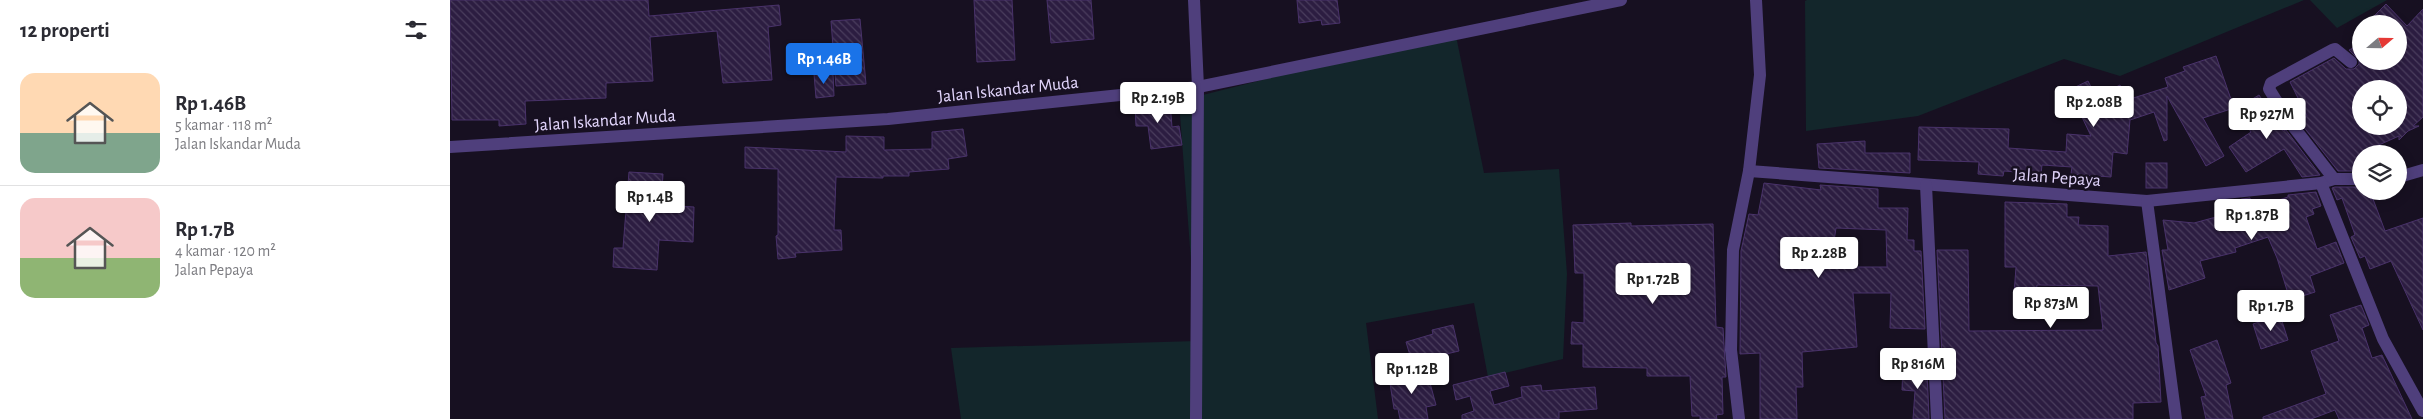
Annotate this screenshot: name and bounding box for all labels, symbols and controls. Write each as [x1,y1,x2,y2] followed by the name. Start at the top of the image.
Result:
[2352,15,2408,70] north arrow
[2352,15,2407,200] map controls
[402,16,430,44] icon: filters
[20,20,110,41] text: 12 properti
[772,42,876,85] pin: Rp 1.46B
[797,51,851,67] text: Rp 1.46B
[937,74,1079,106] street label: Jalan Iskandar Muda
[2352,80,2407,135] button: locate
[1106,82,1210,124] pin: Rp 2.19B
[2042,86,2146,128] pin: Rp 2.08B
[1131,90,1185,106] text: Rp 2.19B
[60,93,120,153] icon: home
[175,93,246,114] text: Rp 1.46B
[2066,94,2122,110] text: Rp 2.08B
[2221,98,2313,140] pin: Rp 927M
[2240,106,2294,122] text: Rp 927M
[534,107,676,135] street label: Jalan Iskandar Muda
[175,117,272,133] text: 5 kamar · 118 m²
[175,136,301,152] text: Jalan Iskandar Muda
[2352,145,2407,200] button: layers
[2012,166,2102,190] street label: Jalan Pepaya
[604,180,696,223] pin: Rp 1.4B
[627,189,673,205] text: Rp 1.4B
[2200,198,2304,241] pin: Rp 1.87B
[2225,207,2279,223] text: Rp 1.87B
[60,218,120,278] icon: home
[175,219,235,240] text: Rp 1.7B
[1767,236,1871,279] pin: Rp 2.28B
[175,243,276,259] text: 4 kamar · 120 m²
[1791,245,1847,261] text: Rp 2.28B
[175,262,253,278] text: Jalan Pepaya
[1601,262,1705,305] pin: Rp 1.72B
[1627,271,1679,287] text: Rp 1.72B
[2005,286,2097,329] pin: Rp 873M
[2225,290,2317,332] pin: Rp 1.7B
[2024,295,2078,311] text: Rp 873M
[2248,298,2294,314] text: Rp 1.7B
[1872,348,1964,390] pin: Rp 816M
[1360,352,1464,395] pin: Rp 1.12B
[1891,356,1945,372] text: Rp 816M
[1386,361,1438,377] text: Rp 1.12B

